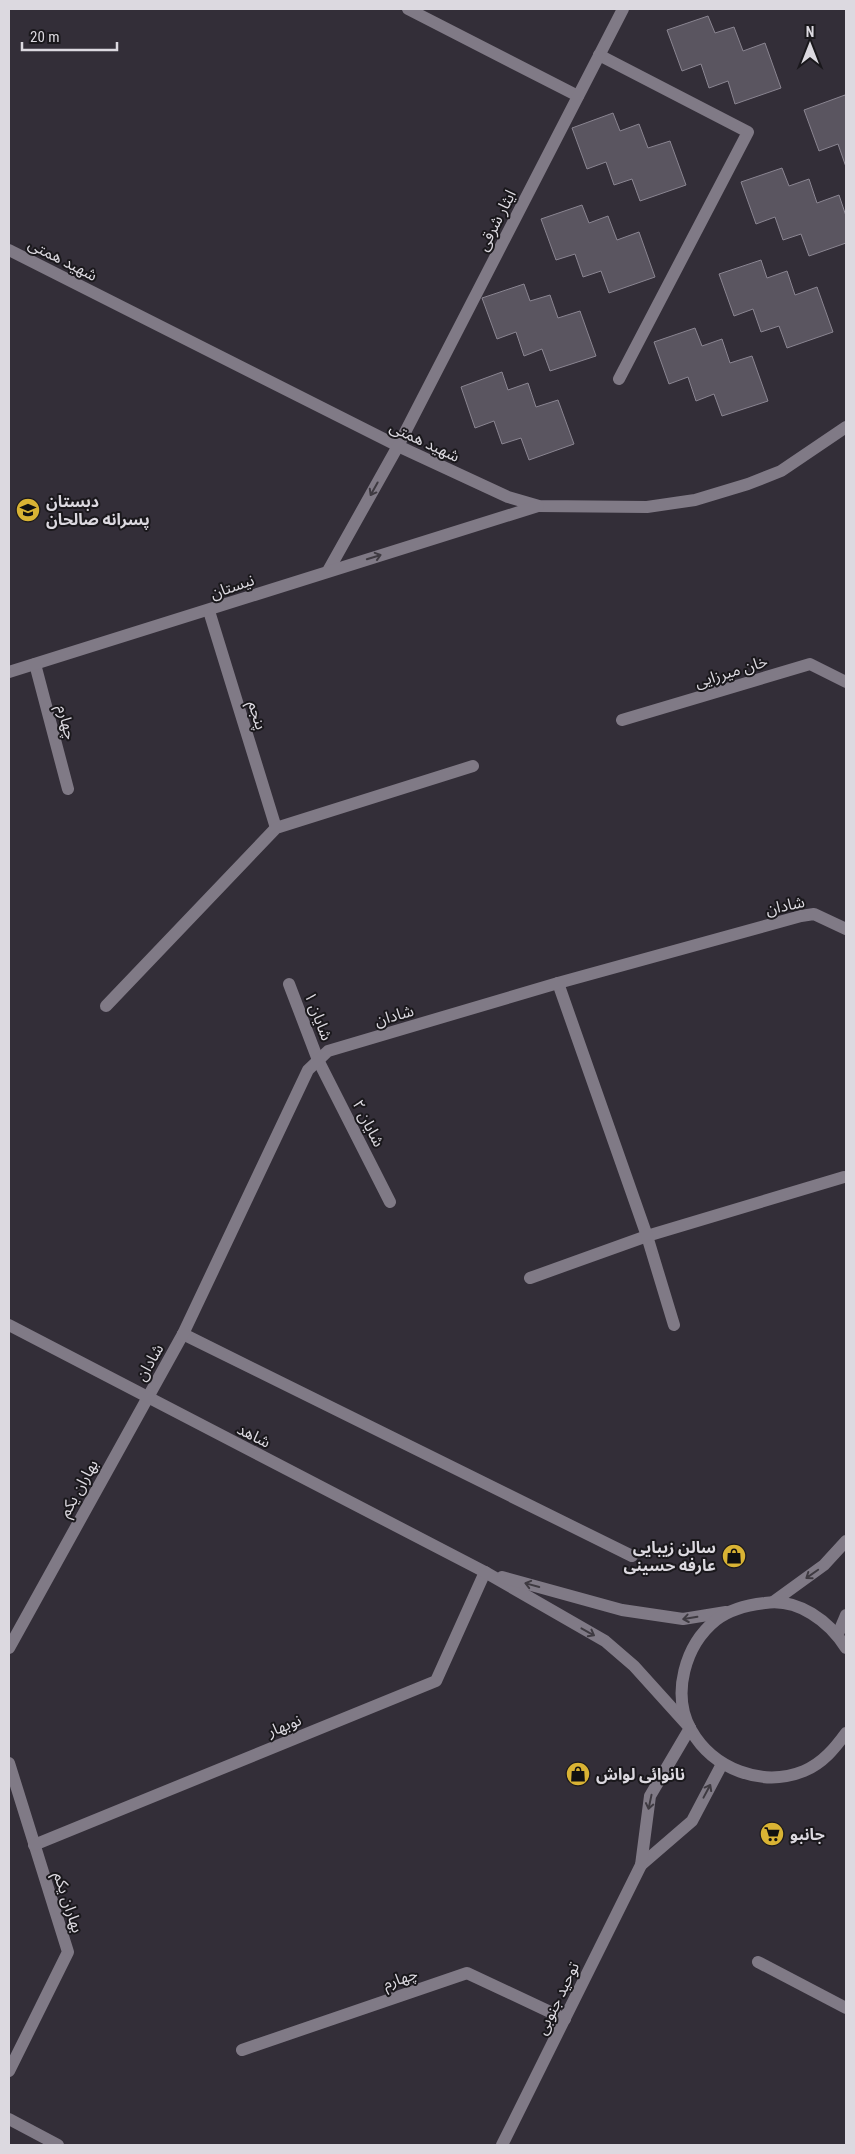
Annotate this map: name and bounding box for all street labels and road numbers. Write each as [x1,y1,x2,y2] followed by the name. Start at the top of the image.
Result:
[473,186,520,254] street label: ایثار شرقی
[25,234,100,285] street label: شهید همتی
[387,417,463,466] street label: شهید همتی
[208,570,257,603] street label: نيستان
[692,651,770,692] street label: خان میرزایی
[241,698,271,733] street label: پنجم
[50,703,80,742] street label: چهارم
[764,892,806,919] street label: شادان
[301,989,336,1043] street label: شایان ۱
[372,1001,416,1030] street label: شادان
[349,1096,388,1150] street label: شایان ۲
[131,1340,168,1384] street label: شادان
[234,1419,274,1452] street label: شاهد
[55,1456,105,1522] street label: بهاران یکم
[264,1710,304,1741] street label: نوبهار
[47,1869,87,1936] street label: بهاران یکم
[532,1959,583,2038] street label: توحید جنوبی
[380,1964,421,1996] street label: چهارم

